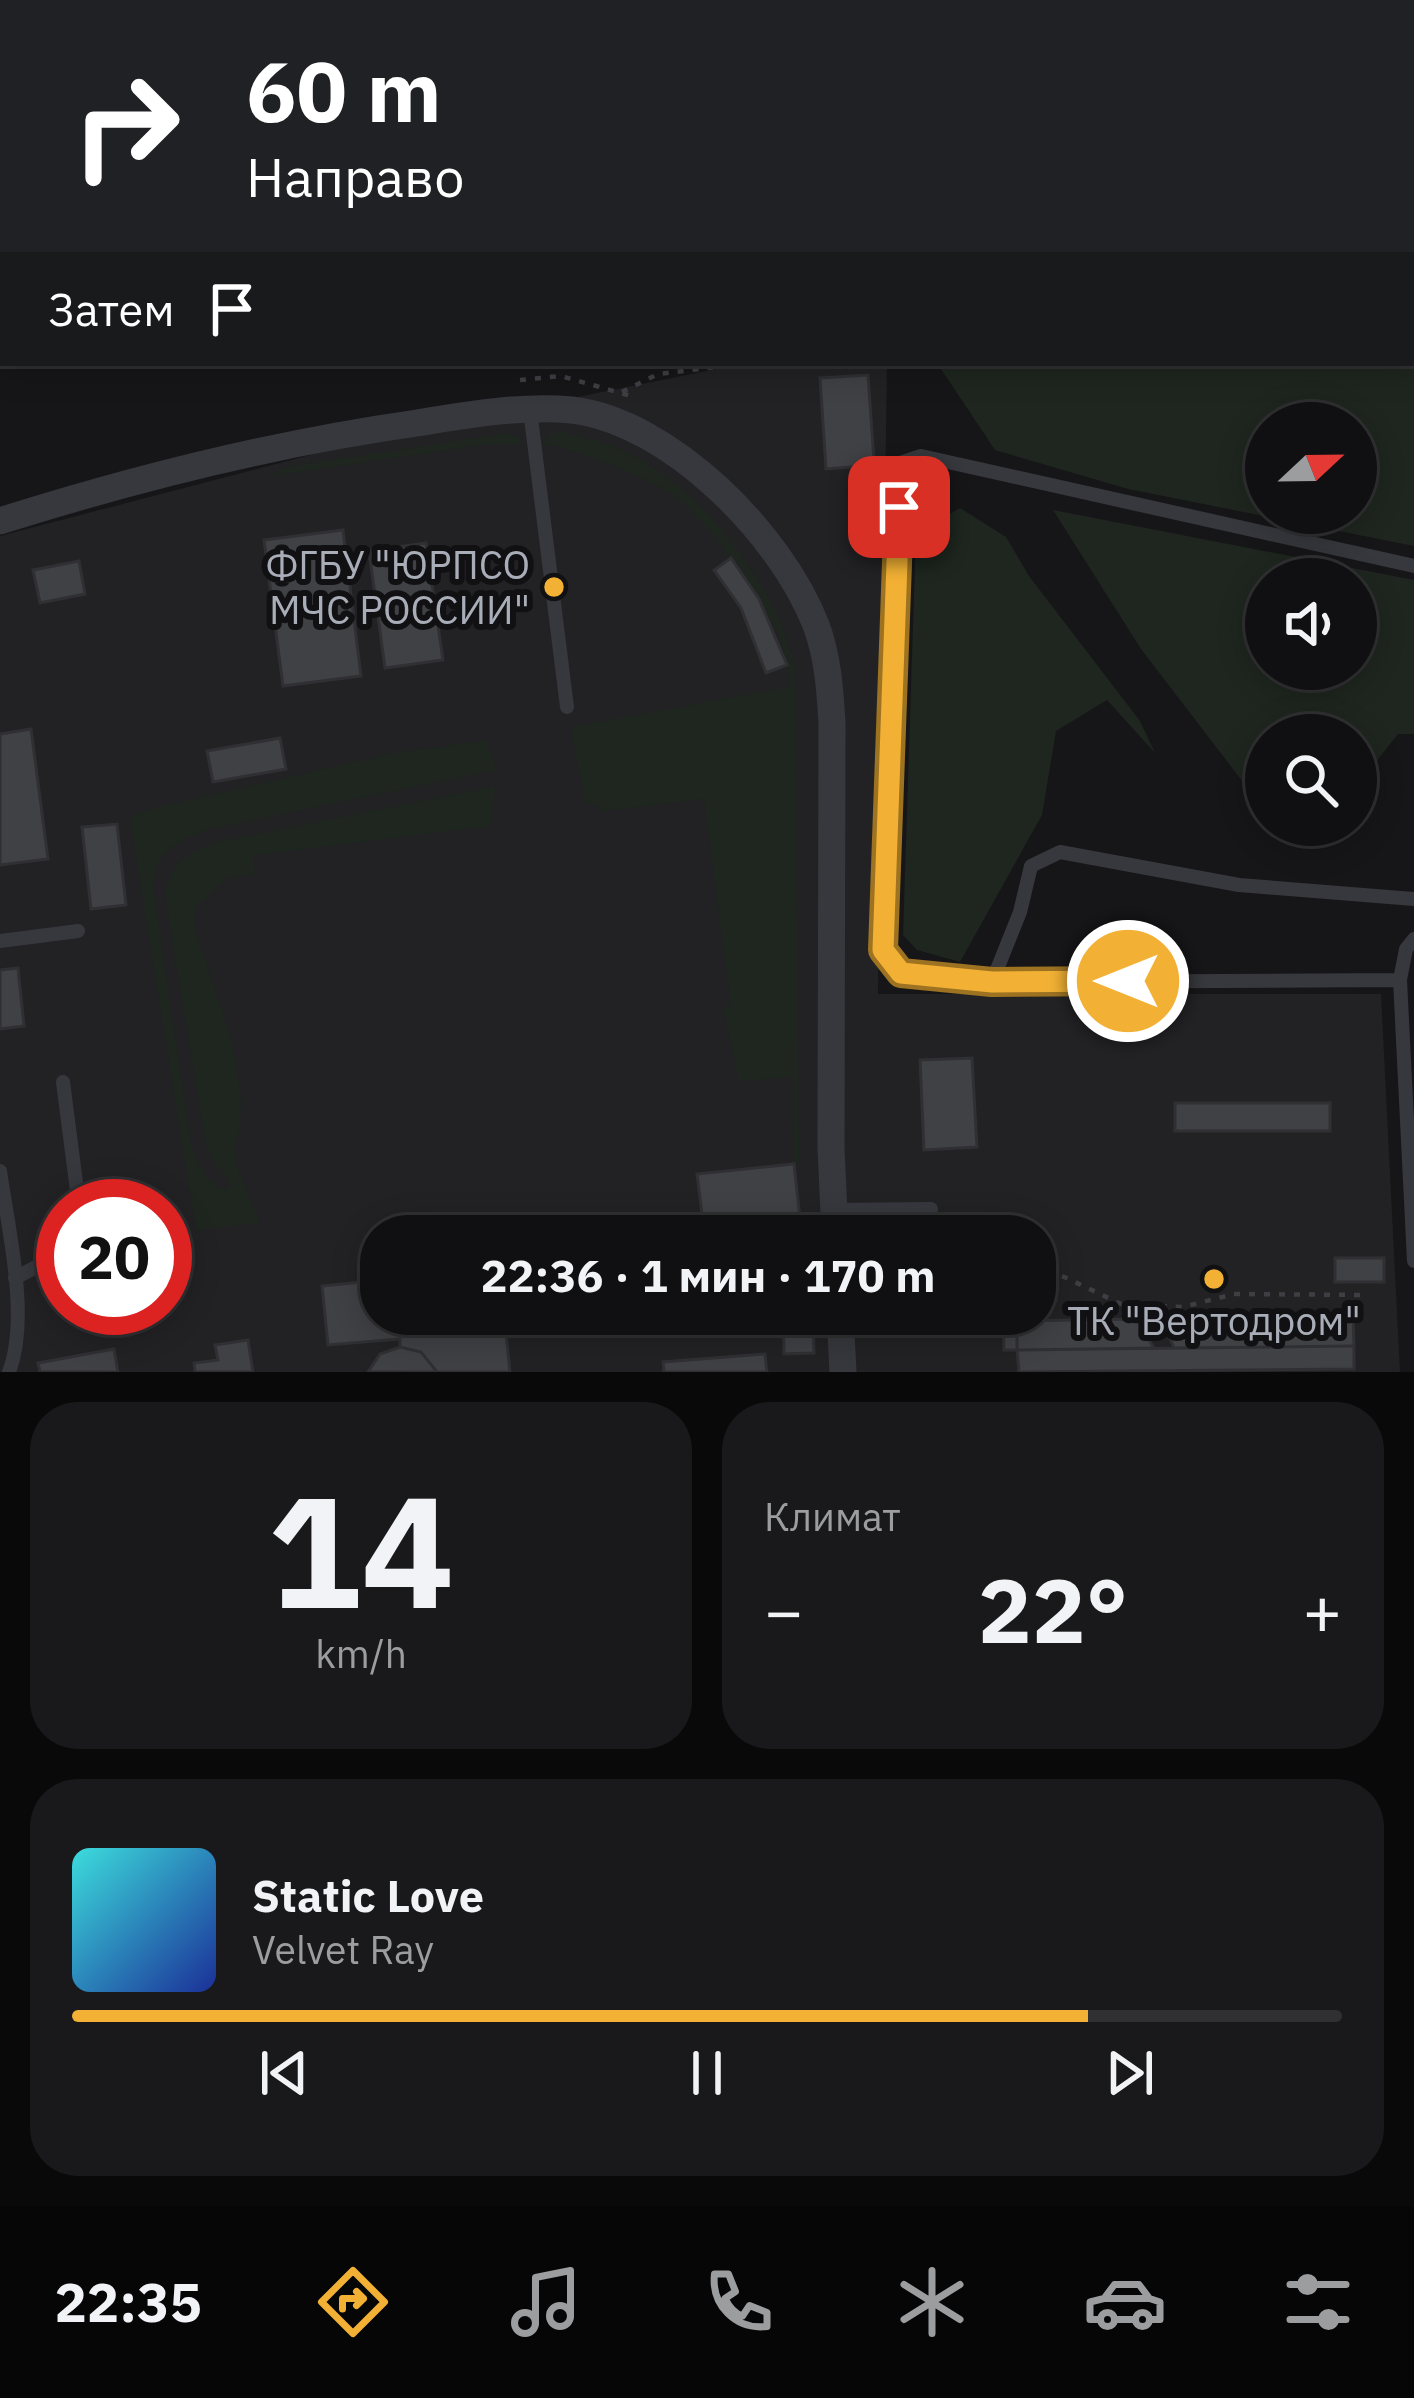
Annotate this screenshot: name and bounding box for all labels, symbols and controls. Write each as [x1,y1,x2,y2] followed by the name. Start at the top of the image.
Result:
[246,36,442,145] text: 60 m
[48,48,204,204] icon: right
[246,142,464,212] text: Направо
[199,276,265,342] icon: arrive
[48,280,175,338] text: Затем
[1245,402,1377,534] north arrow
[1245,402,1377,846] map controls
[848,456,950,558] pin
[866,474,932,540] icon: arrive
[265,539,530,635] place label: ФГБУ "ЮРПСО МЧС РОССИИ"
[1245,558,1377,690] button: sound
[541,574,567,600] marker: ФГБУ "ЮРПСО МЧС РОССИИ"
[1245,714,1377,846] button: search
[1065,918,1191,1044] position arrow
[36,1179,192,1335] speed limit sign: 20
[481,1246,935,1304] text: 22:36 · 1 мин · 170 m
[1201,1266,1227,1292] marker: ТК "Вертодром"
[1067,1295,1361,1346] place label: ТК "Вертодром"
[267,1448,455,1651] text: 14
[764,1491,901,1542] text: Климат
[978,1551,1128,1668] text: 22°
[764,1567,804,1653] text: −
[1302,1567,1342,1653] text: +
[315,1628,407,1679] text: km/h
[252,1866,484,1924] text: Static Love
[252,1924,434,1975] text: Velvet Ray
[251,2040,317,2106] icon: previous
[674,2040,740,2106] icon: pause
[1097,2040,1163,2106] icon: next
[311,2260,395,2344] icon: directions
[504,2260,588,2344] icon: music
[697,2260,781,2344] icon: phone
[890,2260,974,2344] icon: climate
[1083,2260,1167,2344] icon: car
[1276,2260,1360,2344] icon: filters
[54,2267,202,2337] text: 22:35

